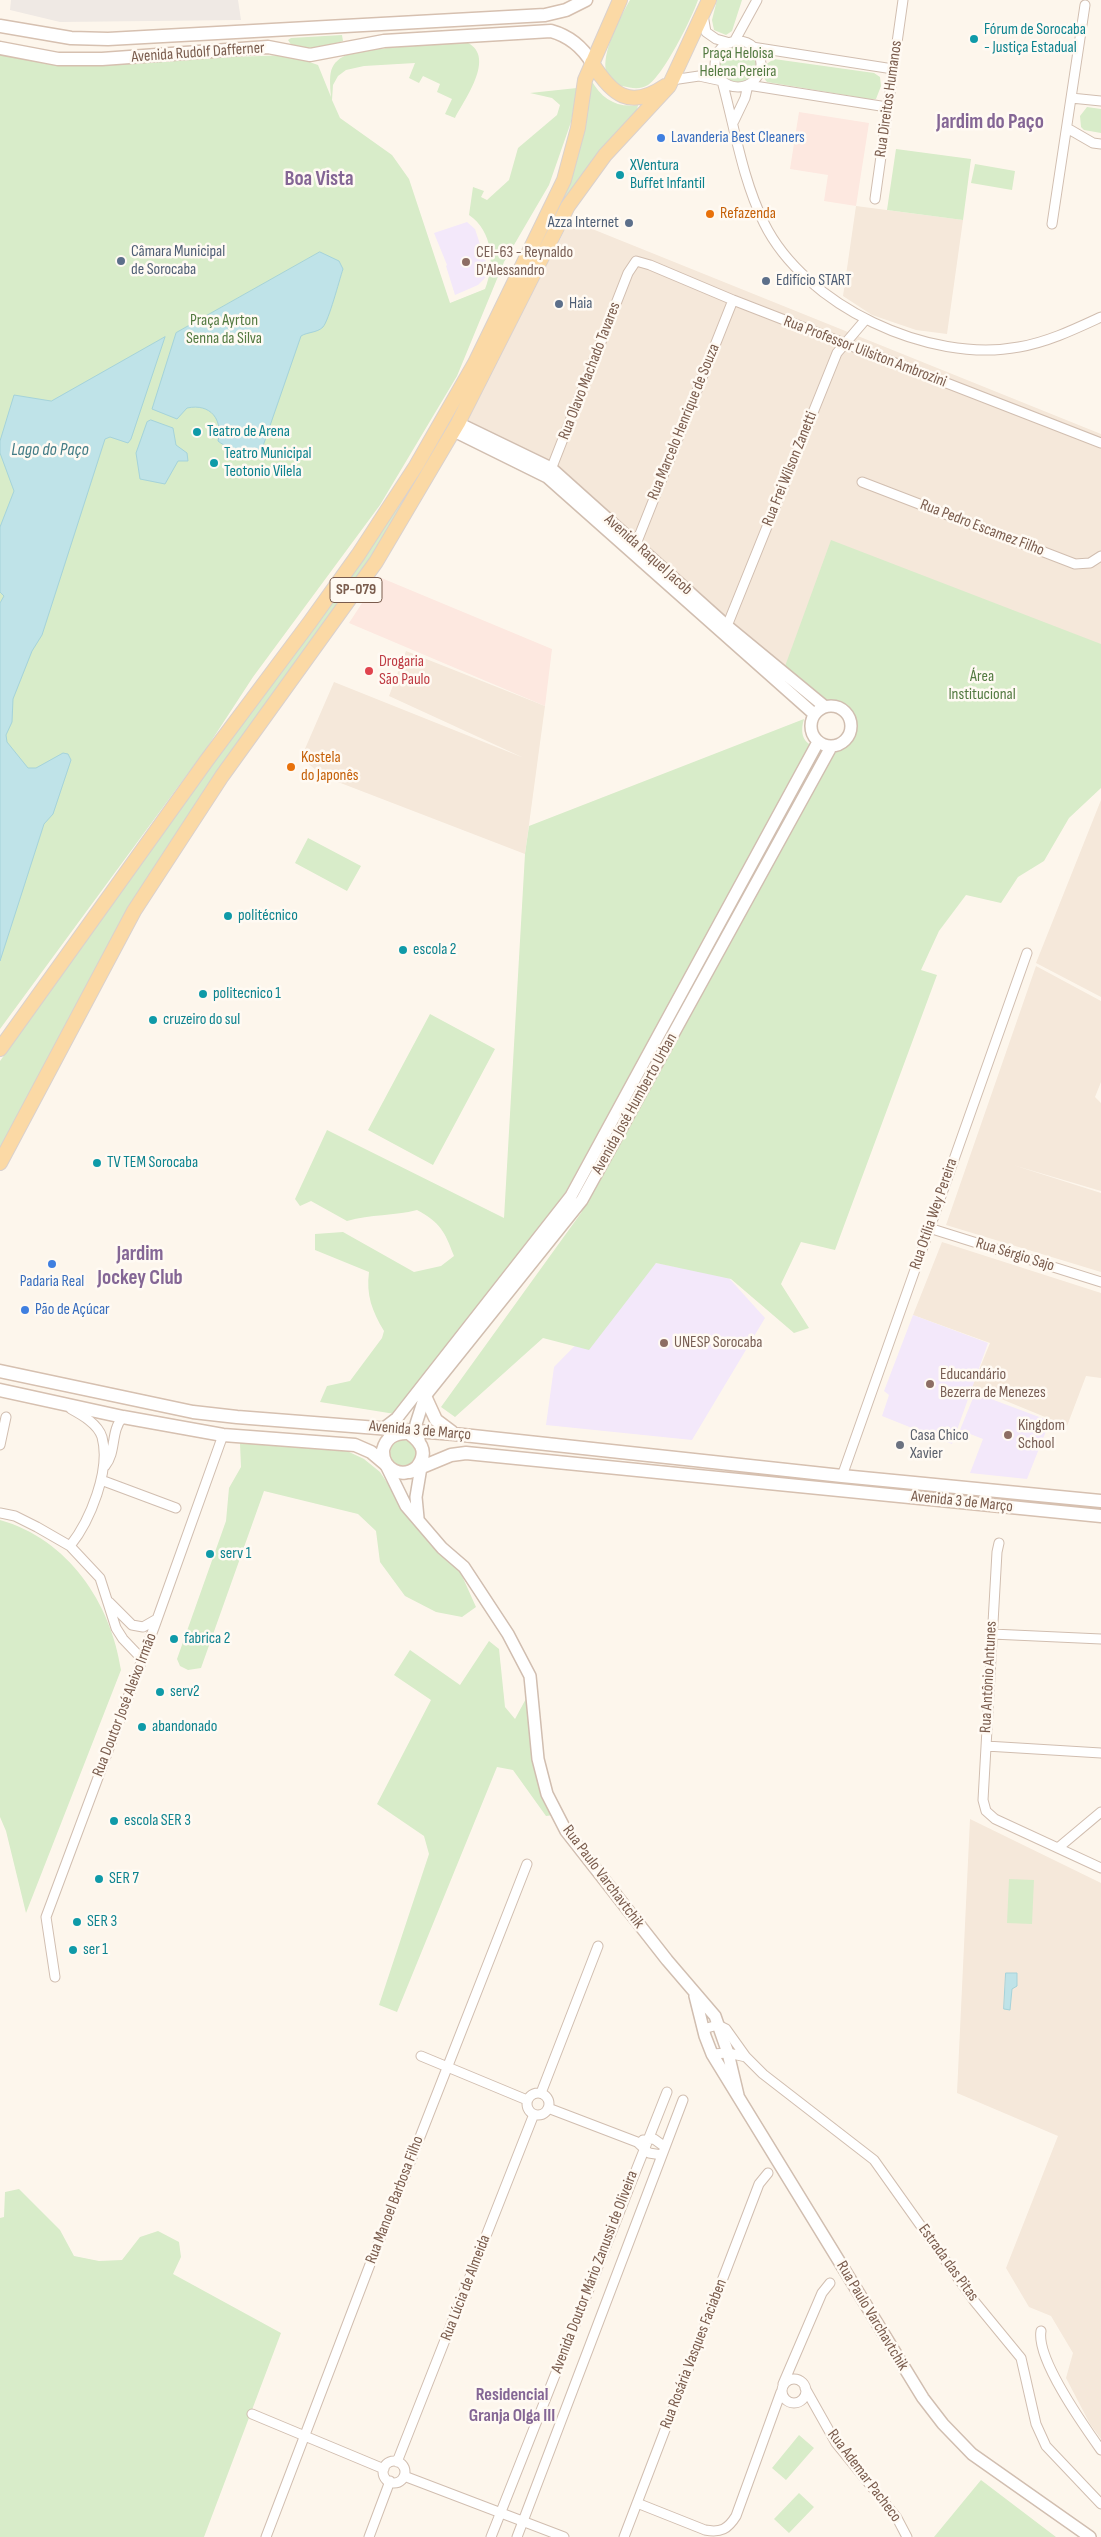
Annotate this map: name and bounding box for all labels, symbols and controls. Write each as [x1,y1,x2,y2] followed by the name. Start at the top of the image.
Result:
[984,20,1086,58] place label: Fórum de Sorocaba - Justiça Estadual
[968,33,980,45] marker: Fórum de Sorocaba - Justiça Estadual
[131,39,265,67] street label: Avenida Rudolf Dafferner
[871,39,907,159] street label: Rua Direitos Humanos
[700,44,776,82] park label: Praça Heloisa Helena Pereira
[936,110,1044,136] district label: Jardim do Paço
[671,128,805,148] place label: Lavanderia Best Cleaners
[655,132,667,144] marker: Lavanderia Best Cleaners
[630,156,705,194] place label: XVentura Buffet Infantil
[284,167,354,193] district label: Boa Vista
[614,169,626,181] marker: XVentura Buffet Infantil
[720,204,776,224] place label: Refazenda
[704,208,716,220] marker: Refazenda
[548,213,619,233] place label: Azza Internet
[623,217,635,229] marker: Azza Internet
[131,242,225,280] place label: Câmara Municipal de Sorocaba
[476,243,573,281] place label: CEI-63 - Reynaldo D'Alessandro
[115,255,127,267] marker: Câmara Municipal de Sorocaba
[460,256,472,268] marker: CEI-63 - Reynaldo D'Alessandro
[776,271,851,291] place label: Edifício START
[760,275,772,287] marker: Edifício START
[569,294,592,314] place label: Haia
[553,298,565,310] marker: Haia
[555,299,625,443] street label: Rua Olavo Machado Tavares
[186,311,262,349] park label: Praça Ayrton Senna da Silva
[781,312,949,392] street label: Rua Professor Uilsiton Ambrozini
[644,341,724,503] street label: Rua Marcelo Henrique de Souza
[758,409,822,529] street label: Rua Frei Wilson Zanetti
[207,422,290,442] place label: Teatro de Arena
[191,426,203,438] marker: Teatro de Arena
[11,439,89,461] water label: Lago do Paço
[224,444,312,482] place label: Teatro Municipal Teotonio Vilela
[208,457,220,469] marker: Teatro Municipal Teotonio Vilela
[917,495,1047,561] street label: Rua Pedro Escamez Filho
[600,510,696,600] street label: Avenida Raquel Jacob
[330,578,382,602] road number: SP-079
[379,652,430,690] place label: Drogaria São Paulo
[363,665,375,677] marker: Drogaria São Paulo
[948,667,1016,705] park label: Área Institucional
[301,748,359,786] place label: Kostela do Japonês
[285,761,297,773] marker: Kostela do Japonês
[238,906,298,926] place label: politécnico
[222,910,234,922] marker: politécnico
[413,940,456,960] place label: escola 2
[397,944,409,956] marker: escola 2
[213,984,281,1004] place label: politecnico 1
[197,988,209,1000] marker: politecnico 1
[163,1010,240,1030] place label: cruzeiro do sul
[147,1014,159,1026] marker: cruzeiro do sul
[588,1030,682,1178] street label: Avenida José Humberto Urban
[107,1153,198,1173] place label: TV TEM Sorocaba
[906,1156,962,1272] street label: Rua Otília Wey Pereira
[91,1157,103,1169] marker: TV TEM Sorocaba
[973,1234,1057,1276] street label: Rua Sérgio Sajo
[97,1242,183,1292] district label: Jardim Jockey Club
[46,1258,58,1270] marker: Padaria Real
[20,1272,84,1292] place label: Padaria Real
[35,1300,110,1320] place label: Pão de Açúcar
[19,1304,31,1316] marker: Pão de Açúcar
[674,1333,762,1353] place label: UNESP Sorocaba
[658,1337,670,1349] marker: UNESP Sorocaba
[940,1365,1046,1403] place label: Educandário Bezerra de Menezes
[924,1378,936,1390] marker: Educandário Bezerra de Menezes
[1018,1416,1065,1454] place label: Kingdom School
[368,1417,472,1445] street label: Avenida 3 de Março
[910,1426,969,1464] place label: Casa Chico Xavier
[1002,1429,1014,1441] marker: Kingdom School
[894,1439,906,1451] marker: Casa Chico Xavier
[910,1487,1014,1517] street label: Avenida 3 de Março
[220,1544,251,1564] place label: serv 1
[204,1548,216,1560] marker: serv 1
[976,1621,1002,1733] street label: Rua Antônio Antunes
[184,1629,230,1649] place label: fabrica 2
[89,1630,161,1780] street label: Rua Doutor José Aleixo Irmão
[168,1633,180,1645] marker: fabrica 2
[170,1682,200,1702] place label: serv2
[154,1686,166,1698] marker: serv2
[152,1717,217,1737] place label: abandonado
[136,1721,148,1733] marker: abandonado
[124,1811,191,1831] place label: escola SER 3
[108,1815,120,1827] marker: escola SER 3
[558,1822,648,1932] street label: Rua Paulo Varchavtchik
[109,1869,139,1889] place label: SER 7
[93,1873,105,1885] marker: SER 7
[87,1912,117,1932] place label: SER 3
[71,1916,83,1928] marker: SER 3
[83,1940,108,1960] place label: ser 1
[67,1944,79,1956] marker: ser 1
[362,2133,428,2267] street label: Rua Manoel Barbosa Filho
[547,2168,643,2376] street label: Avenida Doutor Mário Zanussi de Oliveira
[914,2221,982,2305] street label: Estrada das Pitas
[437,2232,495,2344] street label: Rua Lúcia de Almeida
[832,2258,912,2374] street label: Rua Paulo Varchavtchik
[657,2276,731,2432] street label: Rua Rosária Vasques Faciaben
[469,2384,555,2426] district label: Residencial Granja Olga III
[823,2426,905,2526] street label: Rua Ademar Pacheco

